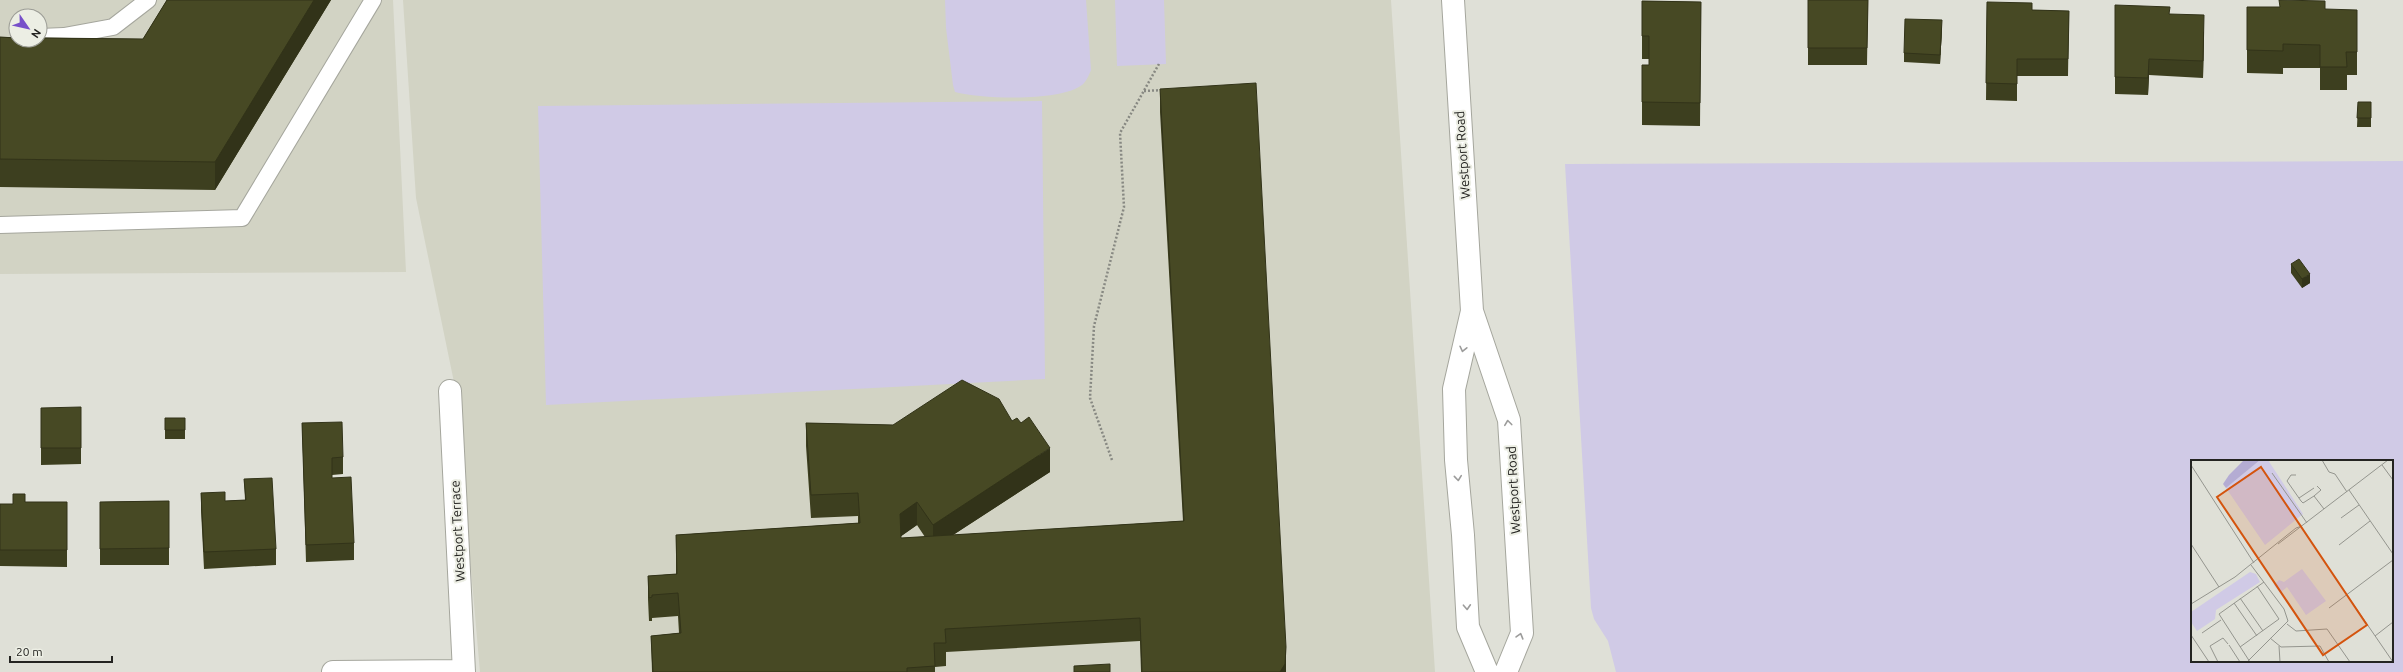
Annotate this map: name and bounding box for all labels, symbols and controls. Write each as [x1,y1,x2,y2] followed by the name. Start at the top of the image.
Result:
[8,8,48,48] north arrow
[29,27,44,40] text: N
[1452,111,1472,199] street label: Westport Road
[1459,345,1468,352] one-way arrow
[1504,420,1513,426] one-way arrow
[1504,446,1522,534] street label: Westport Road
[2191,460,2393,662] inset map
[1453,475,1462,481] one-way arrow
[447,480,467,582] street label: Westport Terrace
[1463,604,1471,610] one-way arrow
[1515,633,1524,640] one-way arrow
[10,638,112,664] scale bar
[16,645,43,658] text: 20 m

